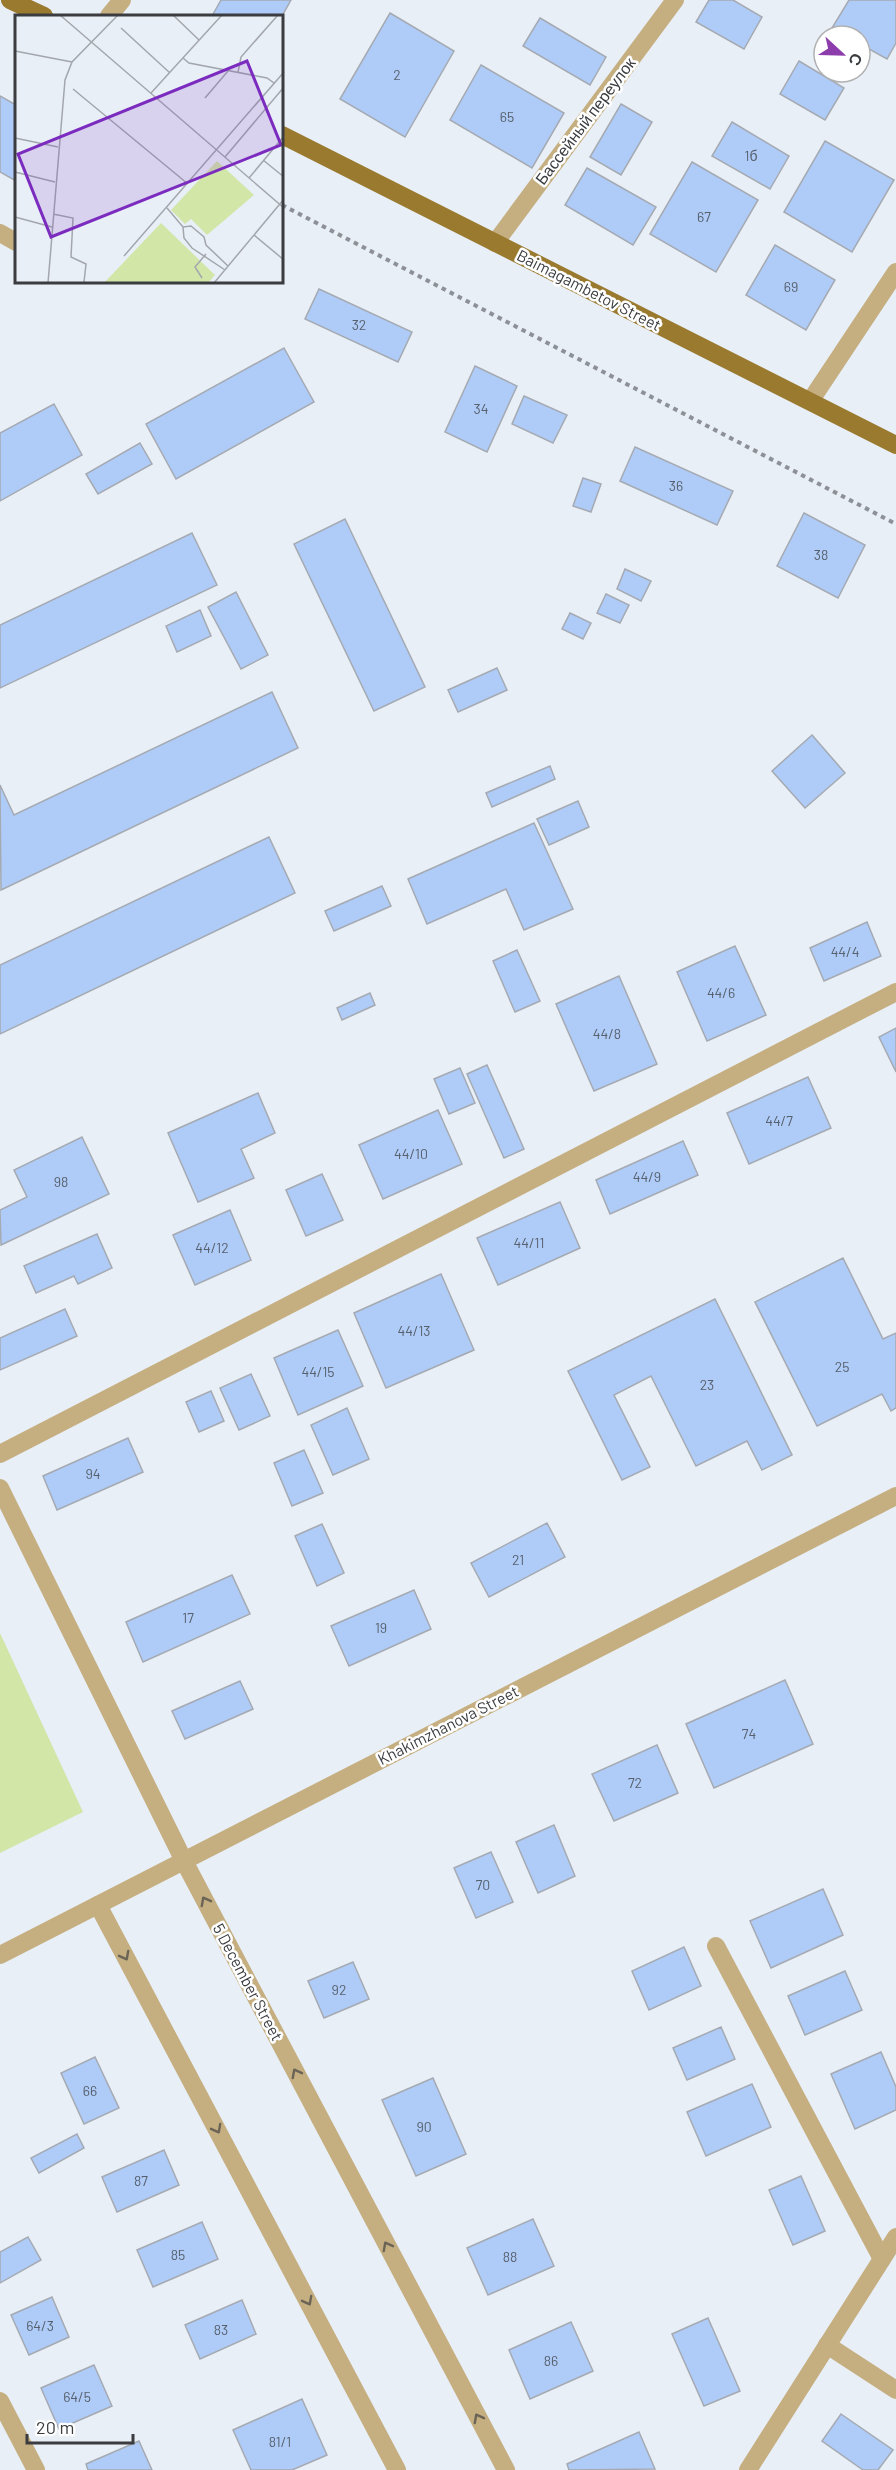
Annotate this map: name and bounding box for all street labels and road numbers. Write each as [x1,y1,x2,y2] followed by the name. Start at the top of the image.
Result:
[531,53,639,188] street label: Бассейный переулок
[514,245,664,334] street label: Baimagambetov Street
[374,1681,521,1768] street label: Khakimzhanova Street
[210,1920,287,2043] street label: 5 December Street

